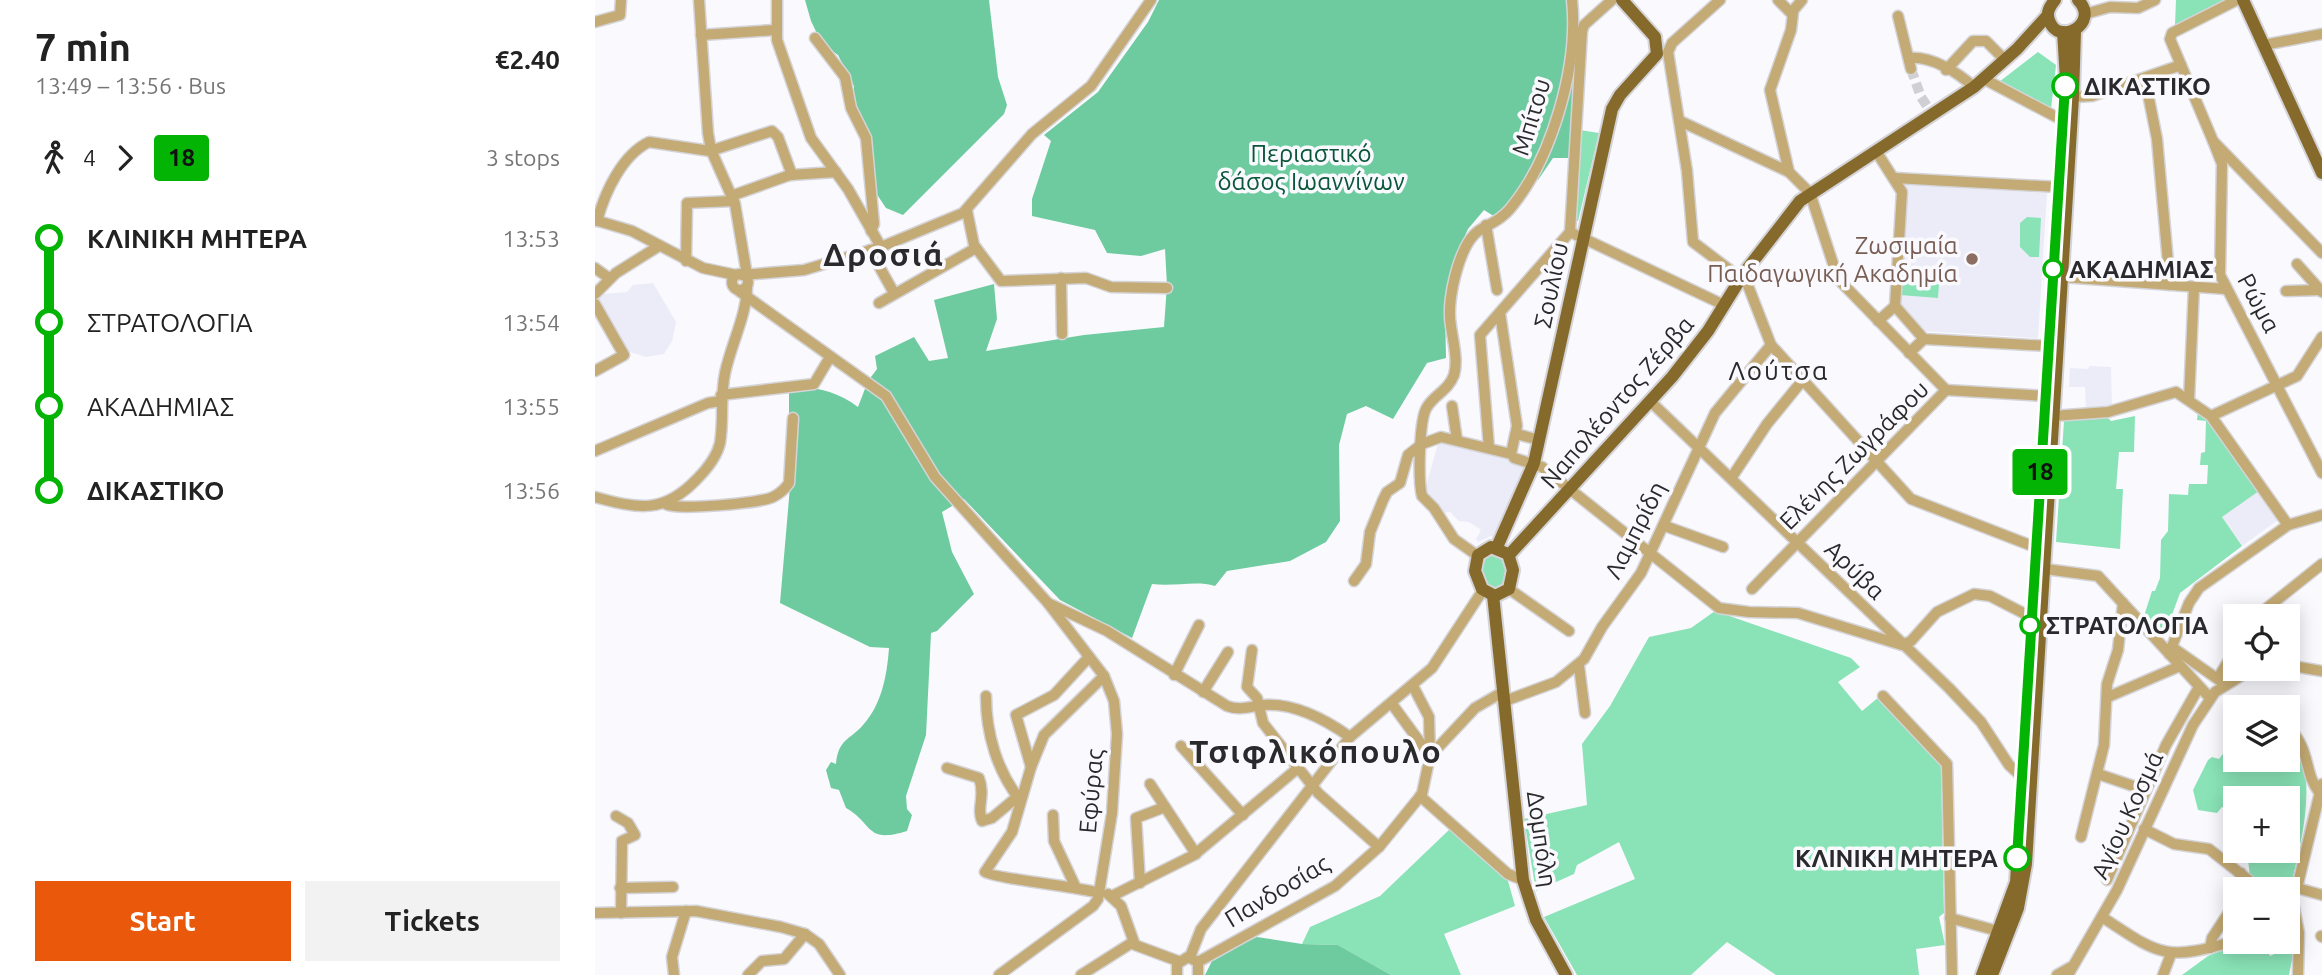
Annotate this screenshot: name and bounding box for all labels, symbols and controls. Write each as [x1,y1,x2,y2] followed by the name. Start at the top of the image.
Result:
[35,26,131,68] text: 7 min
[495,45,560,74] text: €2.40
[35,73,226,98] text: 13:49 – 13:56 · Bus
[2052,73,2078,99] marker: ΔΙΚΑΣΤΙΚΟ
[2084,73,2211,100] place label: ΔΙΚΑΣΤΙΚΟ
[1507,75,1555,159] street label: Μπίτου
[35,139,73,177] icon: walk
[106,139,144,177] icon: forward
[1217,140,1405,195] park label: Περιαστικό δάσος Ιωαννίνων
[168,144,195,171] text: 18
[83,145,96,170] text: 4
[486,145,560,170] text: 3 stops
[87,224,307,253] text: ΚΛΙΝΙΚΗ ΜΗΤΕΡΑ
[502,226,560,251] text: 13:53
[1707,232,1958,287] place label: Ζωσιμαία Παιδαγωγική Ακαδημία
[823,236,945,272] district label: Δροσιά
[1529,240,1573,330] street label: Σουλίου
[1964,251,1980,267] marker: Ζωσιμαία Παιδαγωγική Ακαδημία
[2069,256,2214,283] place label: ΑΚΑΔΗΜΙΑΣ
[2043,259,2063,279] marker: ΑΚΑΔΗΜΙΑΣ
[2232,269,2286,337] street label: Ρώμα
[87,308,253,337] text: ΣΤΡΑΤΟΛΟΓΙΑ
[502,310,560,335] text: 13:54
[1535,311,1699,493] street label: Ναπολέοντος Ζέρβα
[1728,356,1830,385] district label: Λούτσα
[1774,375,1934,535] street label: Ελένης Ζωγράφου
[87,392,234,421] text: ΑΚΑΔΗΜΙΑΣ
[502,394,560,419] text: 13:55
[2009,449,2071,495] line badge: 18
[2026,458,2054,485] text: 18
[87,476,224,505] text: ΔΙΚΑΣΤΙΚΟ
[1599,477,1671,583] street label: Λαμπρίδη
[502,478,560,503] text: 13:56
[1820,535,1890,605] street label: Αρύβα
[2223,604,2300,954] map controls
[2223,604,2300,681] button: locate
[2046,612,2209,639] place label: ΣΤΡΑΤΟΛΟΓΙΑ
[2020,615,2040,635] marker: ΣΤΡΑΤΟΛΟΓΙΑ
[2223,695,2300,772] button: layers
[1189,733,1443,769] district label: Τσιφλικόπουλο
[2086,747,2168,883] street label: Αγίου Κοσμά
[1074,748,1108,834] street label: Εφύρας
[2223,786,2300,863] button: +
[1522,789,1562,889] street label: Δομπόλη
[1795,845,1998,872] place label: ΚΛΙΝΙΚΗ ΜΗΤΕΡΑ
[2004,845,2030,871] marker: ΚΛΙΝΙΚΗ ΜΗΤΕΡΑ
[1220,849,1334,933] street label: Πανδοσίας
[2223,877,2300,954] button: −
[35,881,291,961] button: Start
[305,881,560,961] button: Tickets

